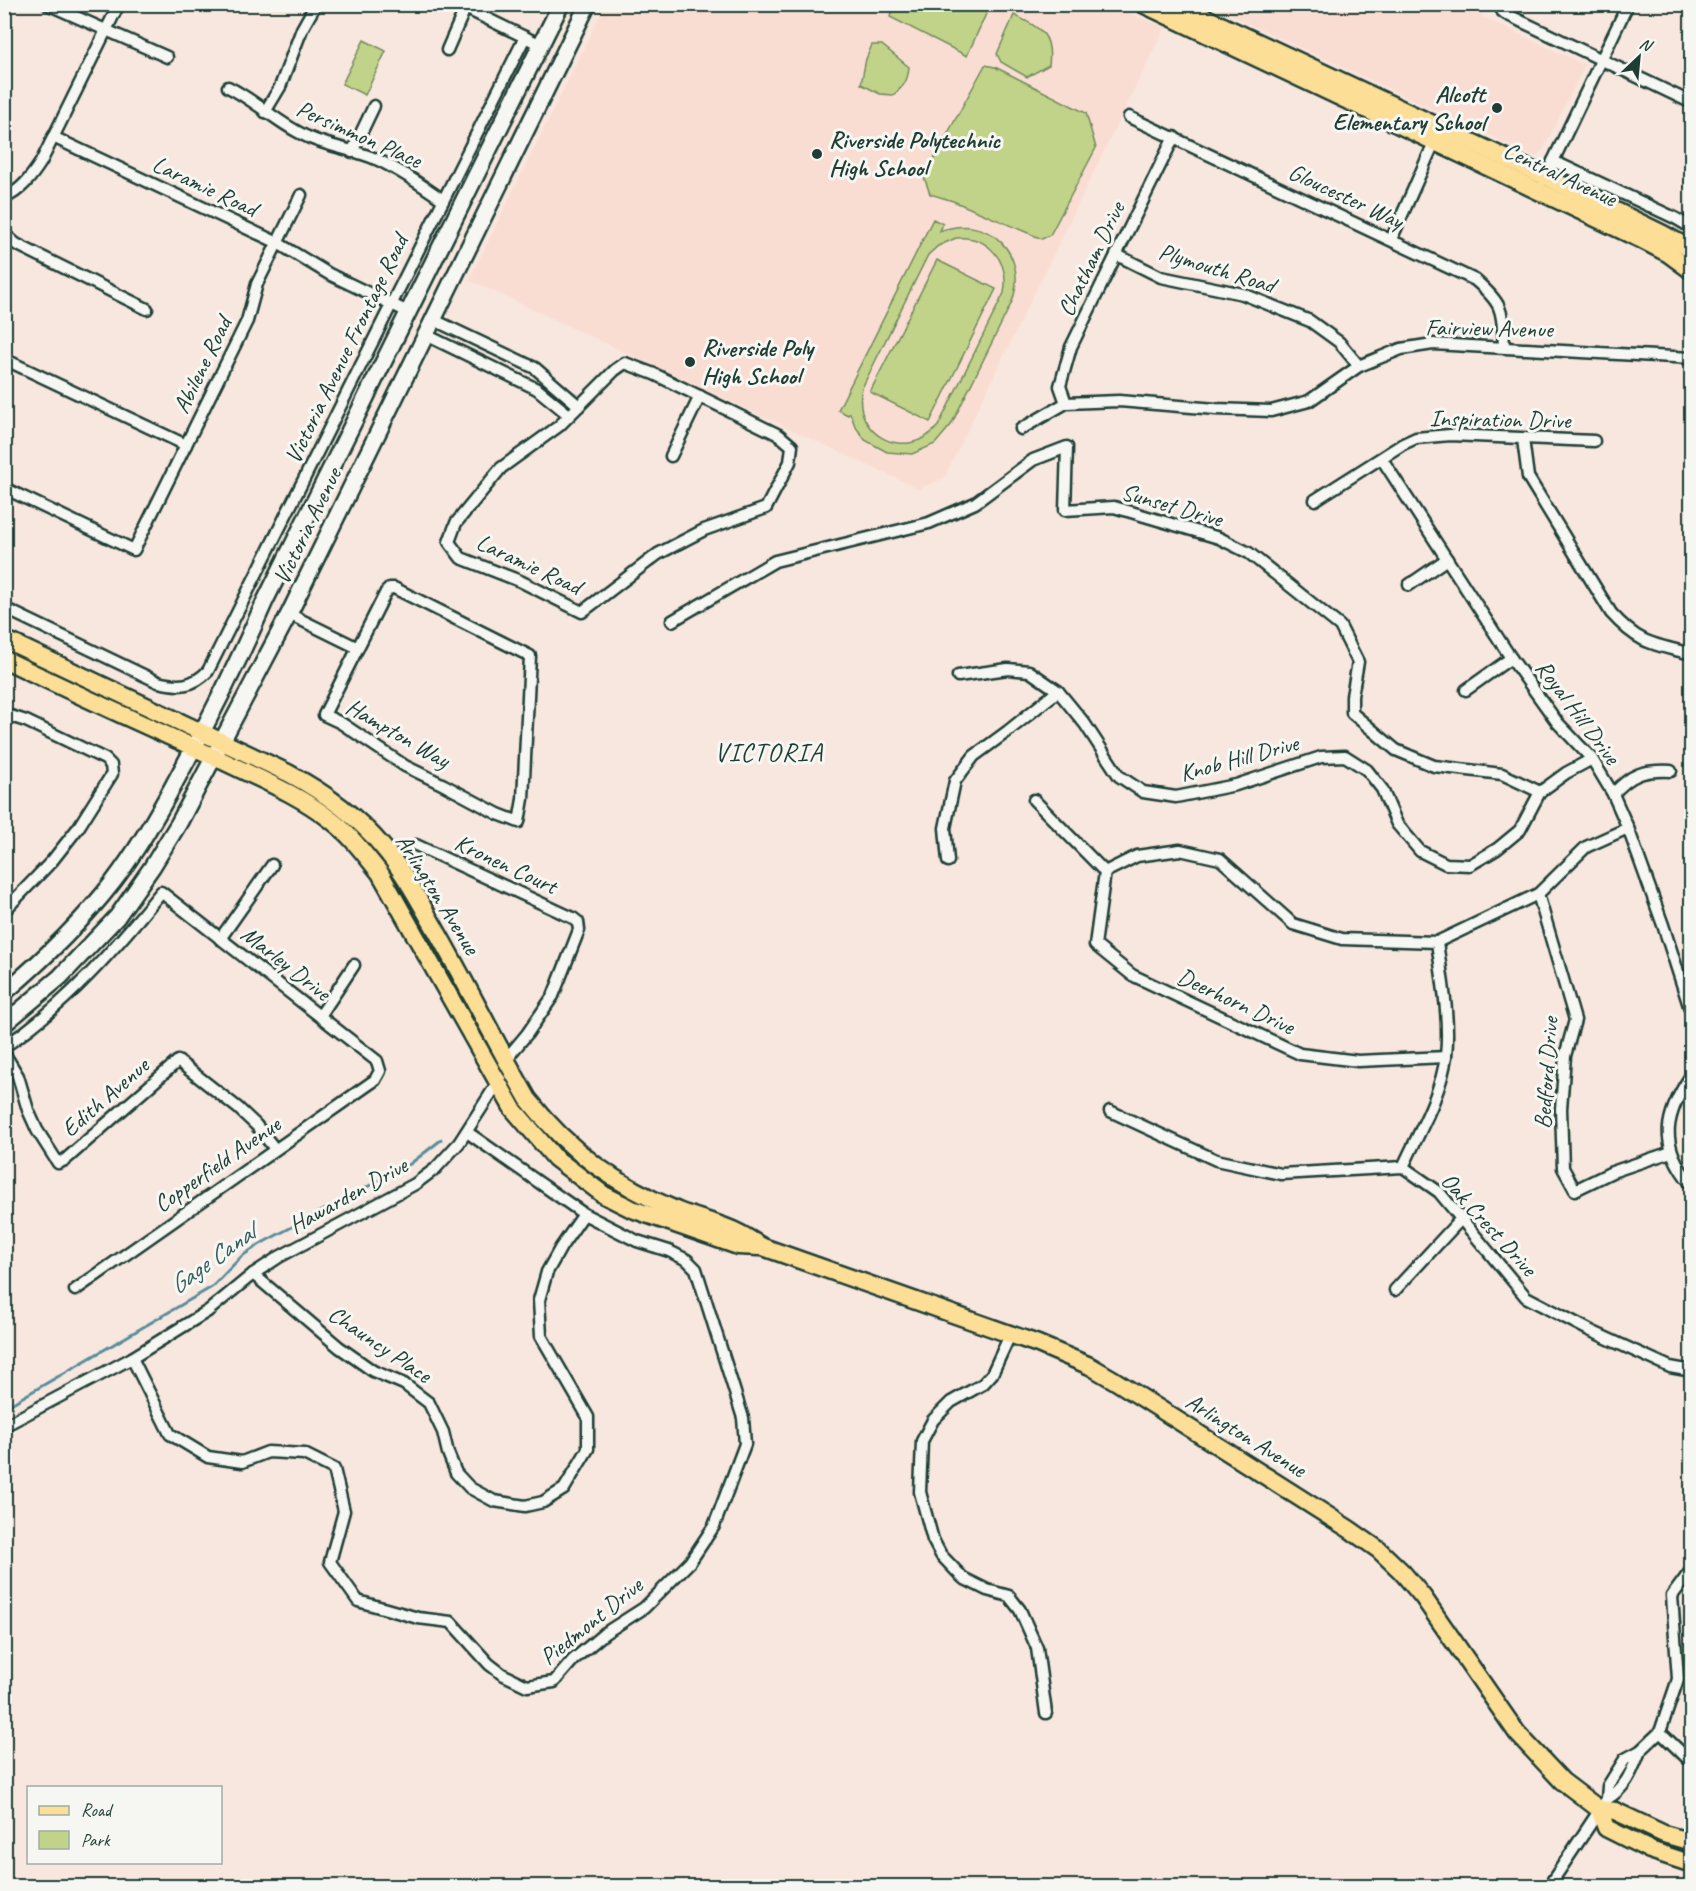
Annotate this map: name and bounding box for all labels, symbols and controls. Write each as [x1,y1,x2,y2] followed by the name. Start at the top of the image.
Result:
[1609,27,1669,87] north arrow
[1636,33,1657,57] text: N
[1333,79,1490,137] place label: Alcott Elementary School
[292,93,428,176] street label: Persimmon Place
[1490,101,1504,115] marker: Alcott Elementary School
[829,125,1001,183] place label: Riverside Polytechnic High School
[1499,135,1623,214] street label: Central Avenue
[810,147,824,161] marker: Riverside Polytechnic High School
[148,149,265,225] street label: Laramie Road
[1284,156,1410,236] street label: Gloucester Way
[1050,195,1132,321] street label: Chatham Drive
[278,227,416,468] street label: Victoria Avenue Frontage Road
[1155,236,1282,301] street label: Plymouth Road
[166,309,240,418] street label: Abilene Road
[1425,312,1555,344] street label: Fairview Avenue
[702,333,816,391] place label: Riverside Poly High School
[683,355,697,369] marker: Riverside Poly High School
[1429,403,1573,435] street label: Inspiration Drive
[266,461,349,589] street label: Victoria Avenue
[1118,476,1228,534] street label: Sunset Drive
[472,527,589,603] street label: Laramie Road
[1529,654,1628,772] street label: Royal Hill Drive
[341,691,457,776] street label: Hampton Way
[1177,727,1304,788] street label: Knob Hill Drive
[714,736,824,769] district label: VICTORIA
[450,827,564,902] street label: Kronen Court
[389,828,488,962] street label: Arlington Avenue
[235,919,338,1009] street label: Marley Drive
[1173,961,1301,1042] street label: Deerhorn Drive
[1527,1014,1565,1130] street label: Bedford Drive
[55,1049,157,1143] street label: Edith Avenue
[148,1108,288,1219] street label: Copperfield Avenue
[283,1149,414,1240] street label: Hawarden Drive
[1435,1166,1545,1284] street label: Oak Crest Drive
[162,1212,269,1301] water label: Gage Canal
[323,1299,439,1391] street label: Chauncy Place
[1180,1386,1314,1485] street label: Arlington Avenue
[534,1569,650,1672] street label: Piedmont Drive
[27,1786,222,1864] legend
[81,1799,114,1821] text: Road
[81,1829,111,1851] text: Park

